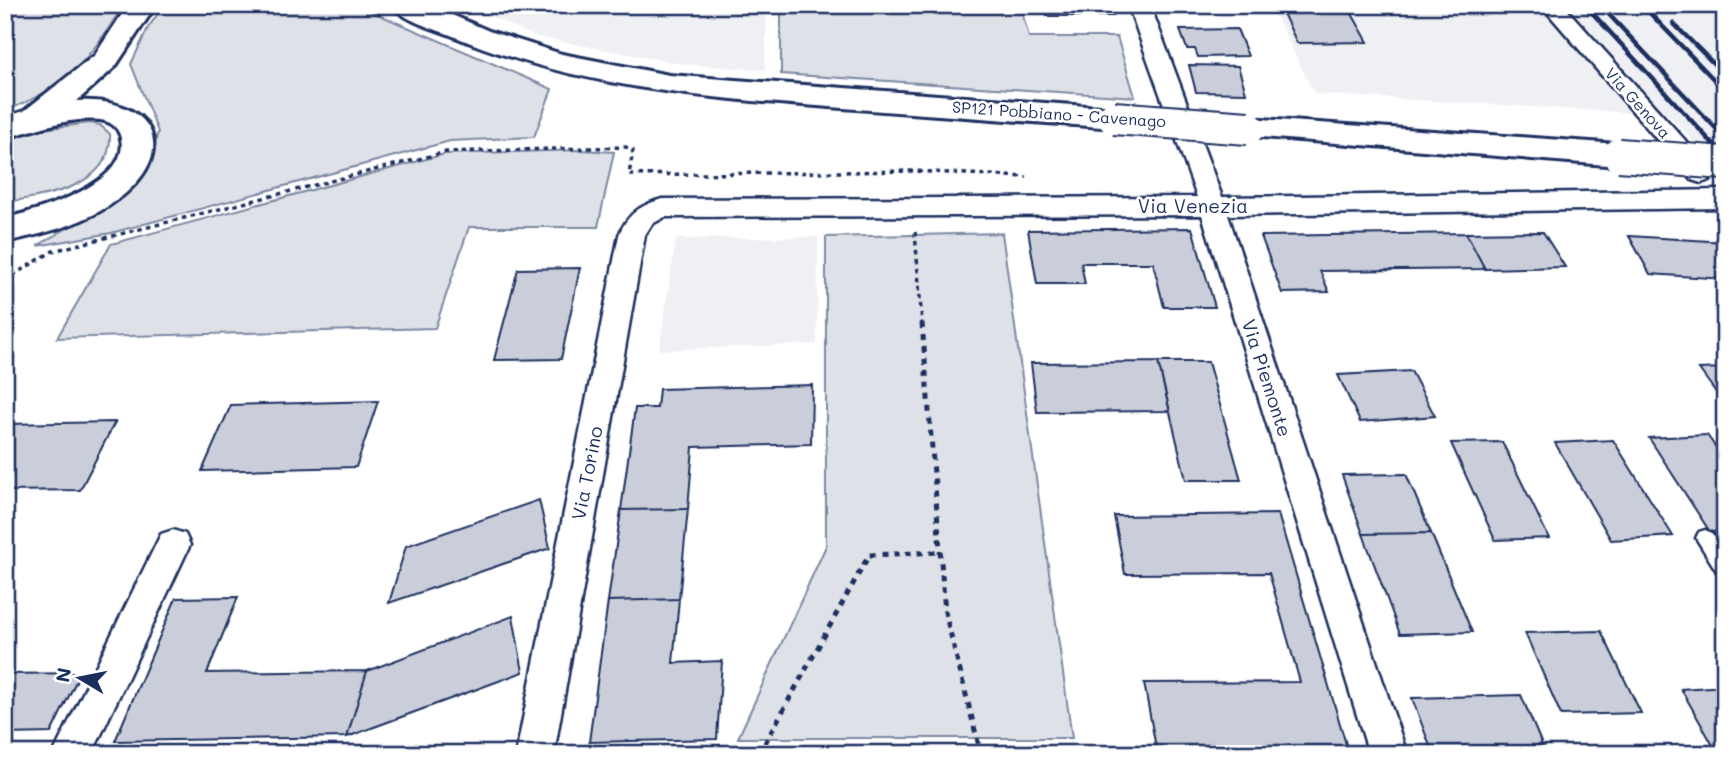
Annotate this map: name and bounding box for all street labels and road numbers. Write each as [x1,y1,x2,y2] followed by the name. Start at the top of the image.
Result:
[1601,63,1676,143] street label: Via Genova
[951,96,1167,131] street label: SP121 Pobbiano - Cavenago
[1138,193,1248,218] street label: Via Venezia
[1237,316,1298,440] street label: Via Piemonte
[565,424,608,522] street label: Via Torino

